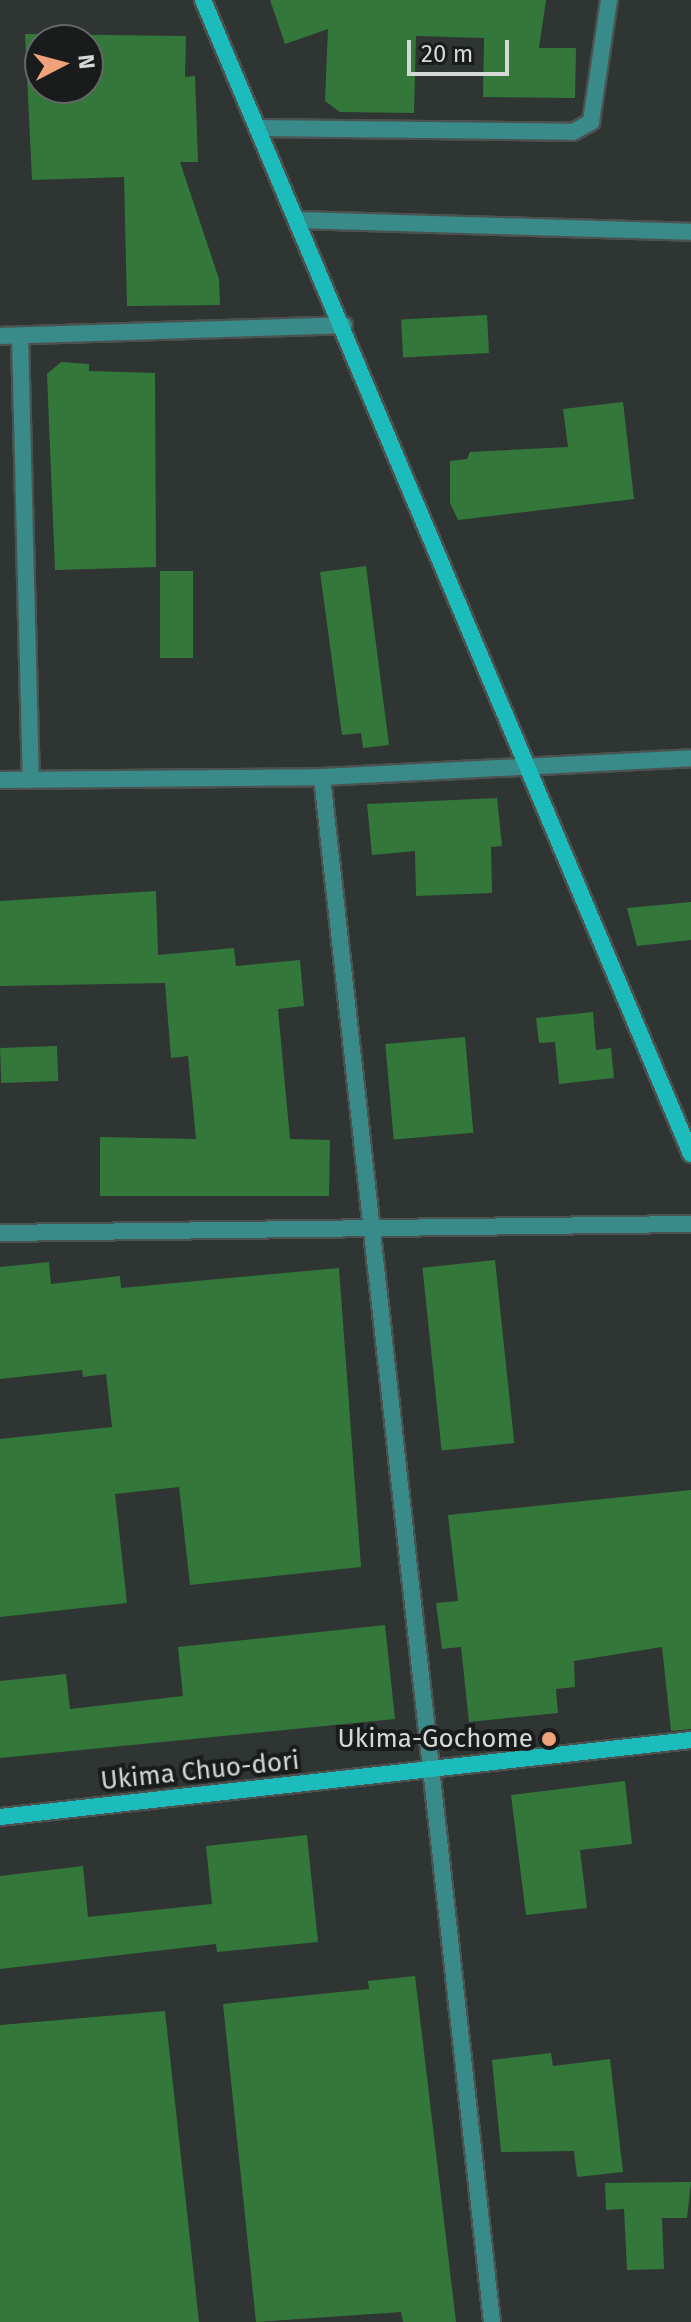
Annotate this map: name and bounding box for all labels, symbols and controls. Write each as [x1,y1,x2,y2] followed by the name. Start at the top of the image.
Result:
[24,24,104,104] north arrow
[411,24,513,74] scale bar
[421,40,473,68] text: 20 m
[72,53,101,70] text: N
[338,1723,533,1755] place label: Ukima-Gochome
[540,1730,558,1748] marker: Ukima-Gochome
[99,1745,301,1797] street label: Ukima Chuo-dori

